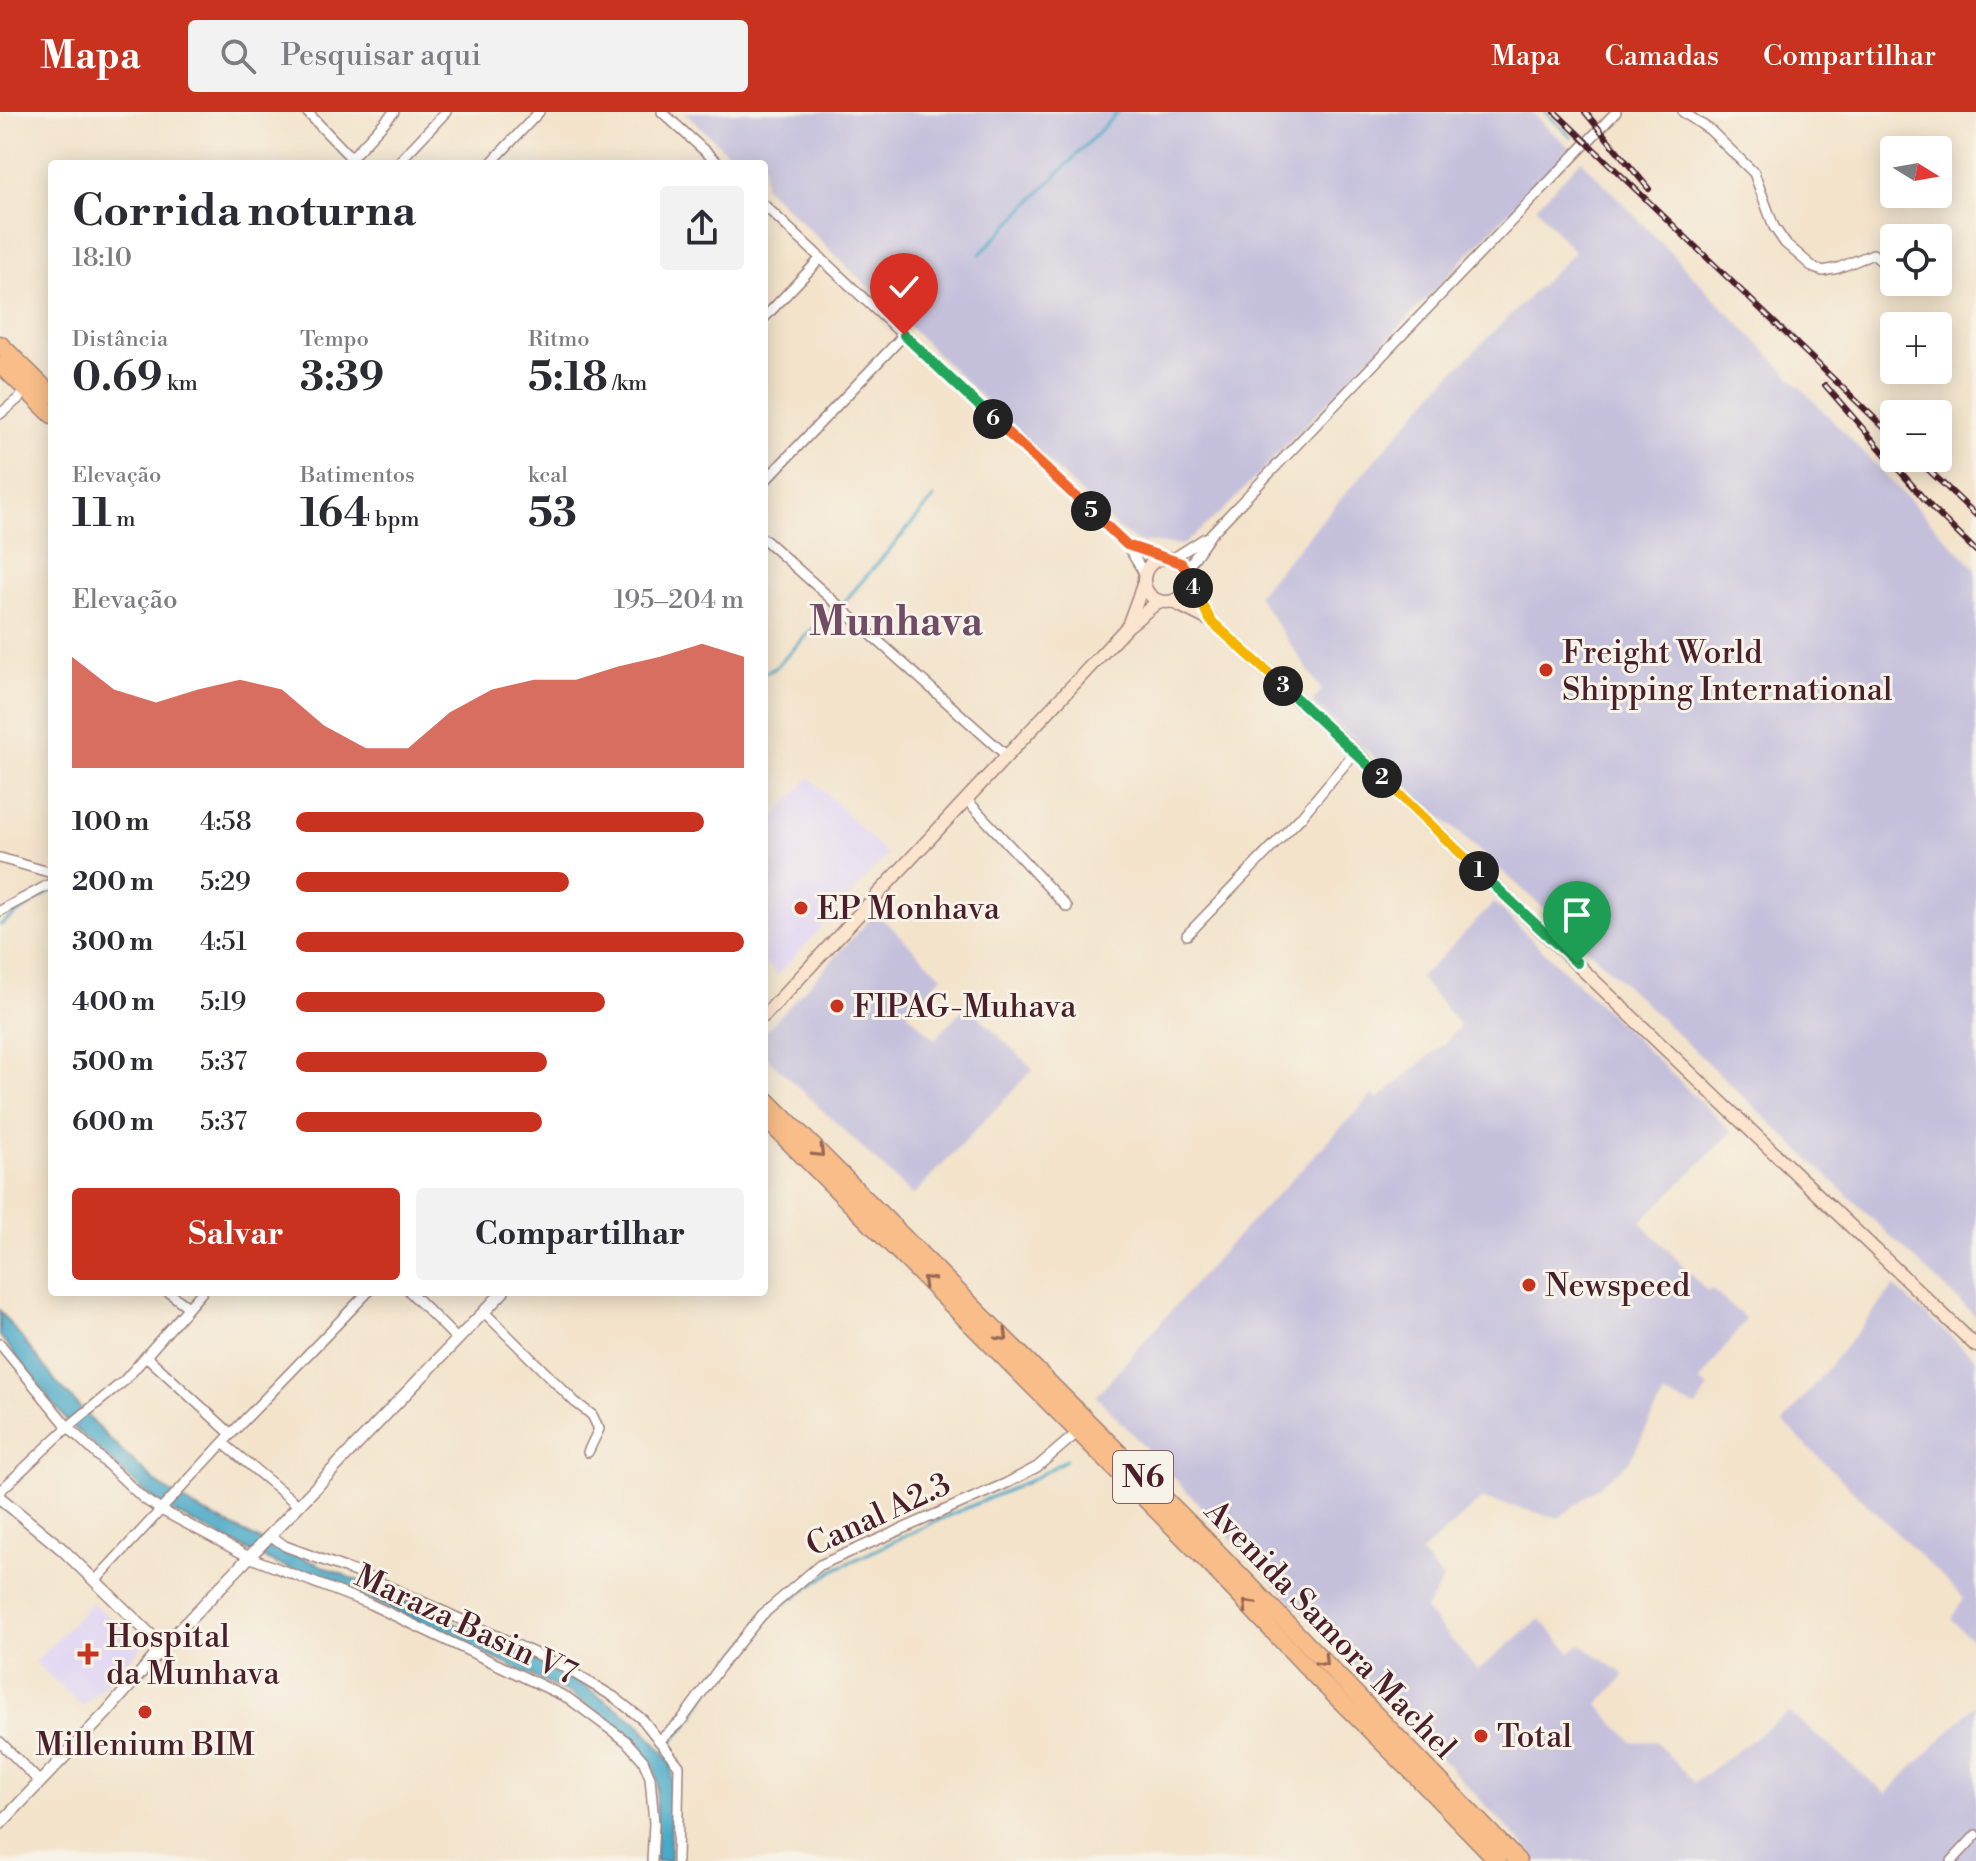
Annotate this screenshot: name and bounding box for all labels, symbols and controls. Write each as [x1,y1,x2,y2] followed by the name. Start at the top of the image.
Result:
[188,20,748,92] search box
[40,33,140,80] text: Mapa
[216,34,260,78] icon: search
[280,37,481,75] text: Pesquisar aqui
[1491,39,1561,74] text: Mapa
[1605,39,1719,74] text: Camadas
[1763,39,1936,74] text: Compartilhar
[1880,136,1952,208] north arrow
[1880,136,1952,472] map controls
[72,184,416,239] text: Corrida noturna
[660,186,744,270] button: share
[1880,224,1952,296] button: locate
[72,242,132,274] text: 18:10
[870,253,938,335] pin
[882,265,926,309] icon: check
[1880,312,1952,384] button: +
[72,326,168,353] text: Distância
[300,326,369,353] text: Tempo
[528,326,590,353] text: Ritmo
[72,353,162,403] text: 0.69
[300,353,384,403] text: 3:39
[528,353,608,403] text: 5:18
[162,370,198,397] text: km
[608,370,647,397] text: /km
[973,399,1013,439] pin: 6
[1880,400,1952,472] button: −
[986,405,1000,432] text: 6
[72,462,161,489] text: Elevação
[300,462,415,489] text: Batimentos
[528,462,568,489] text: kcal
[72,489,112,539] text: 11
[300,489,371,539] text: 164
[528,489,577,539] text: 53
[1071,491,1111,531] pin: 5
[1084,497,1098,524] text: 5
[112,506,136,533] text: m
[371,506,420,533] text: bpm
[1173,568,1213,608] pin: 4
[1186,574,1200,601] text: 4
[72,584,178,616] text: Elevação
[614,584,744,616] text: 195–204 m
[809,598,983,648] district label: Munhava
[1562,633,1893,710] place label: Freight World Shipping International
[1537,661,1555,679] marker: Freight World Shipping International
[1263,666,1303,706] pin: 3
[1276,672,1290,699] text: 3
[1362,758,1402,798] pin: 2
[1375,764,1389,791] text: 2
[72,806,149,838] text: 100 m
[200,806,252,838] text: 4:58
[1459,851,1499,891] pin: 1
[1474,857,1484,884] text: 1
[72,866,154,898] text: 200 m
[200,866,251,898] text: 5:29
[1543,881,1611,963] pin
[817,889,1001,929] place label: EP Monhava
[1555,893,1599,937] icon: arrive
[792,899,810,917] marker: EP Monhava
[72,926,153,958] text: 300 m
[200,926,247,958] text: 4:51
[72,986,155,1018] text: 400 m
[200,986,246,1018] text: 5:19
[853,987,1077,1027] place label: FIPAG-Muhava
[828,997,846,1015] marker: FIPAG-Muhava
[72,1046,154,1078] text: 500 m
[200,1046,247,1078] text: 5:37
[72,1106,154,1138] text: 600 m
[200,1106,247,1138] text: 5:37
[810,1143,824,1157] one-way arrow
[72,1188,400,1280] button: Salvar
[416,1188,744,1280] button: Compartilhar
[1545,1266,1690,1306] place label: Newspeed
[922,1276,936,1290] one-way arrow
[1520,1276,1538,1294] marker: Newspeed
[994,1327,1008,1341] one-way arrow
[1113,1451,1173,1503] road number: N6
[800,1464,957,1566] street label: Canal A2.3
[1195,1491,1465,1768] street label: Avenida Samora Machel
[348,1556,583,1694] street label: Maraza Basin V7
[1242,1600,1257,1614] one-way arrow
[106,1617,280,1694] place label: Hospital da Munhava
[77,1643,99,1665] marker: Hospital da Munhava
[1314,1652,1328,1666] one-way arrow
[136,1703,154,1721] marker: Millenium BIM
[1497,1717,1572,1757] place label: Total
[35,1725,255,1765] place label: Millenium BIM
[1472,1727,1490,1745] marker: Total

